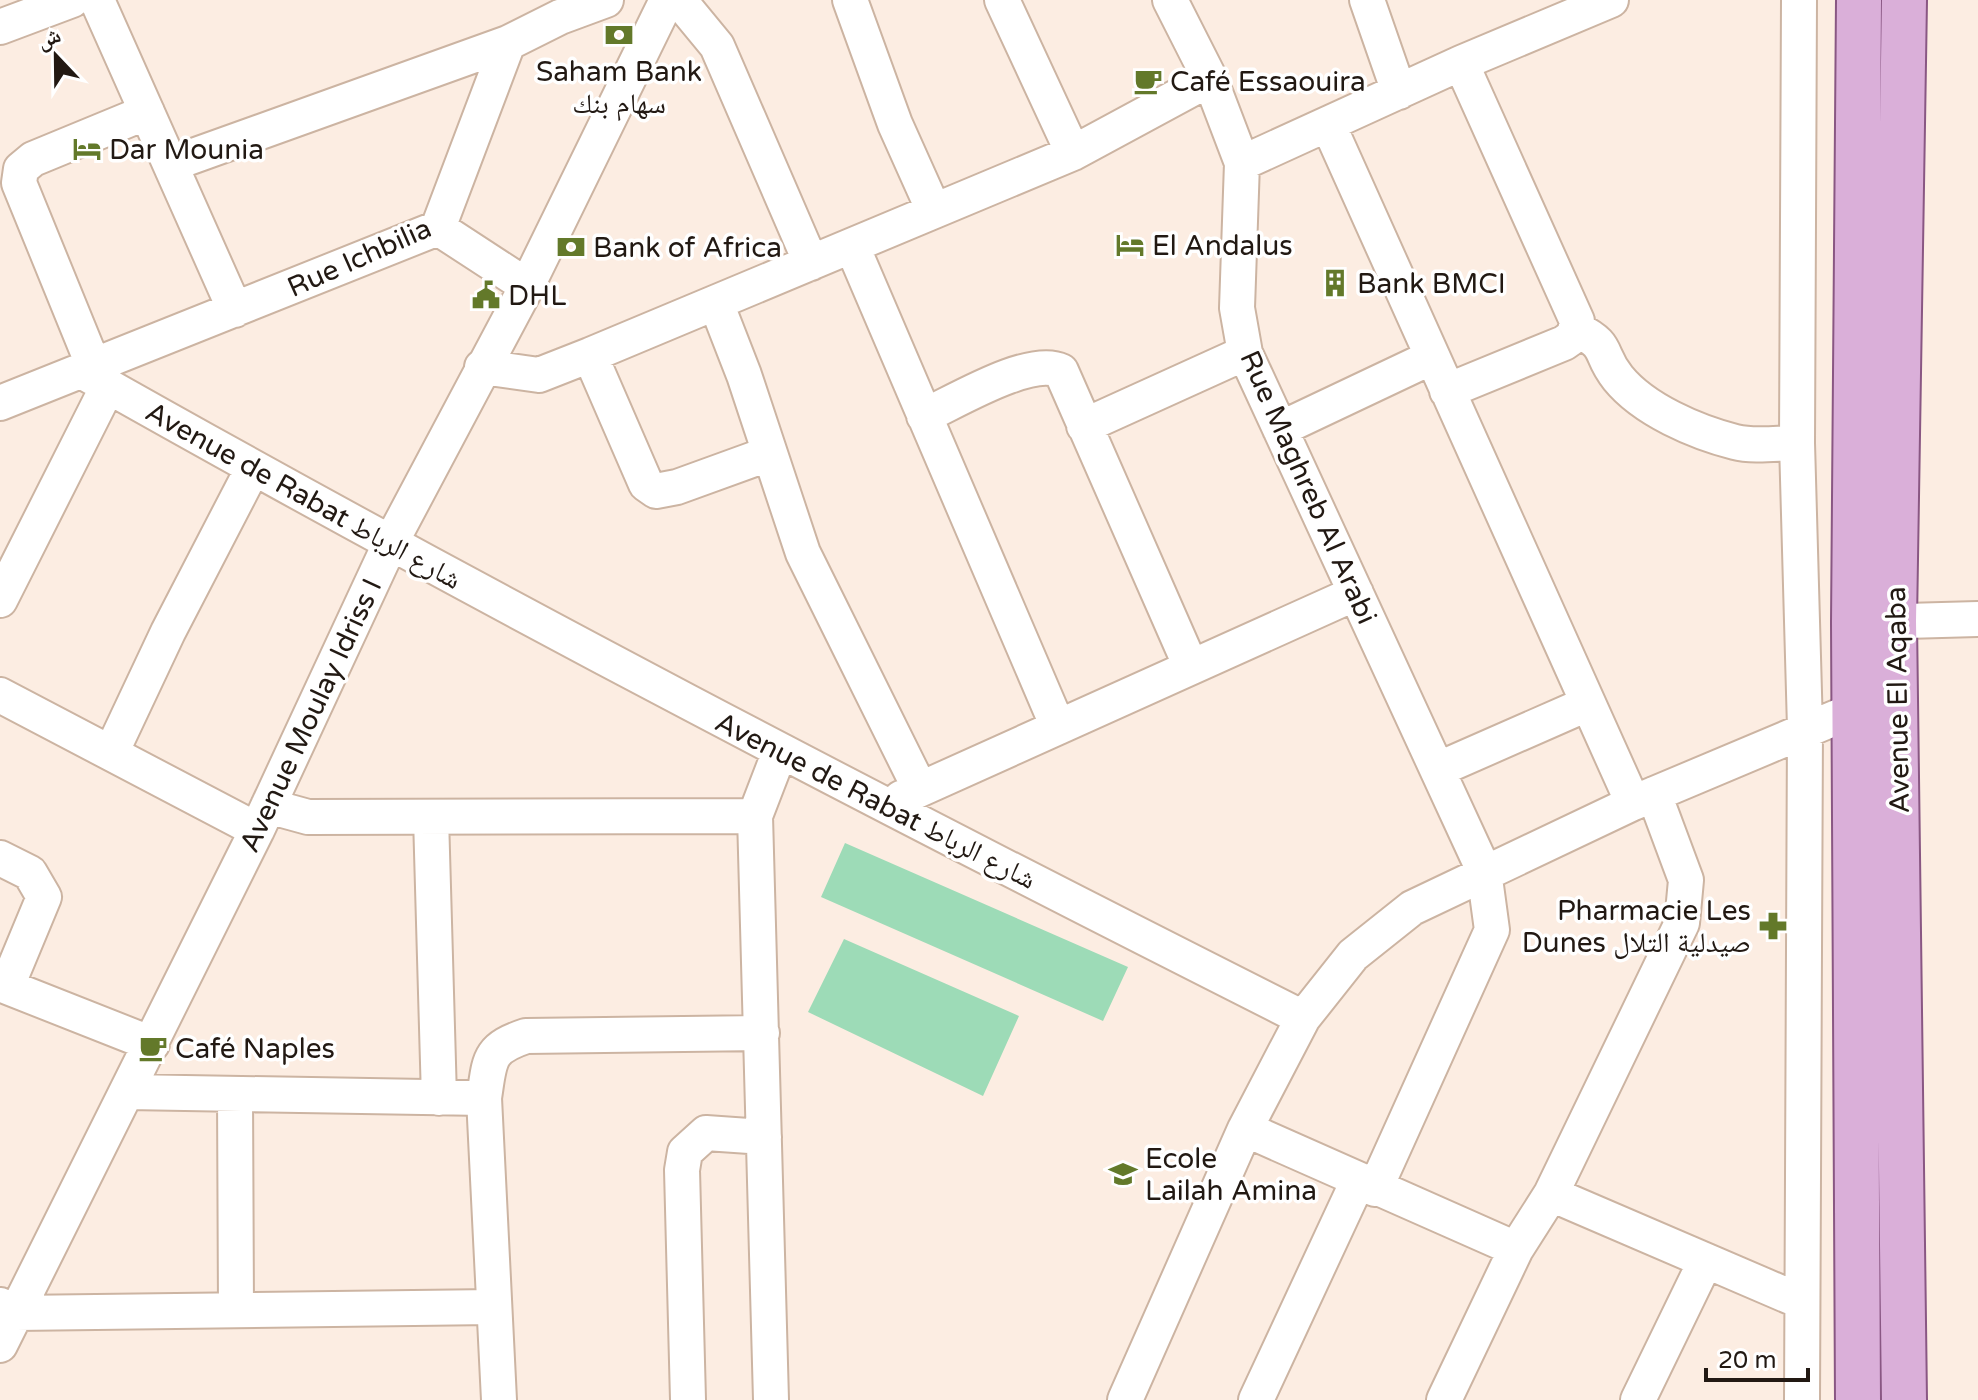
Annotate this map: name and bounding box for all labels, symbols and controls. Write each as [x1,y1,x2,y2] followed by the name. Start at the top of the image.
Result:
[16,16,96,96] north arrow
[604,20,634,50] bank icon: Saham Bank سهام بنك
[33,22,65,55] text: ش
[536,55,702,122] place label: Saham Bank سهام بنك
[1170,65,1366,99] place label: Café Essaouira
[1133,66,1163,96] cafe icon: Café Essaouira
[109,133,264,167] place label: Dar Mounia
[72,134,102,164] hotel icon: Dar Mounia
[282,211,437,305] street label: Rue Ichbilia
[1152,229,1293,263] place label: El Andalus
[1115,230,1145,260] hotel icon: El Andalus
[593,231,782,265] place label: Bank of Africa
[556,232,586,262] bank icon: Bank of Africa
[1357,267,1506,301] place label: Bank BMCI
[1320,268,1350,298] building icon: Bank BMCI
[508,279,566,313] place label: DHL
[471,280,501,310] public building icon: DHL
[1232,346,1384,629] street label: Rue Maghreb Al Arabi
[140,395,467,597] street label: Avenue de Rabat شارع الرباط
[233,573,389,858] street label: Avenue Moulay Idriss I
[1879,586,1917,814] street label: Avenue El Aqaba
[709,705,1042,897] street label: Avenue de Rabat شارع الرباط
[1522,894,1751,960] place label: Pharmacie Les Dunes صيدلية التلال
[1758,911,1788,941] pharmacy icon: Pharmacie Les Dunes صيدلية التلال
[175,1032,335,1066] place label: Café Naples
[138,1033,168,1063] cafe icon: Café Naples
[1145,1142,1317,1208] place label: Ecole Lailah Amina
[1108,1159,1138,1189] school or university icon: Ecole Lailah Amina
[1706,1332,1808,1382] scale bar
[1718,1346,1776,1375] text: 20 m

